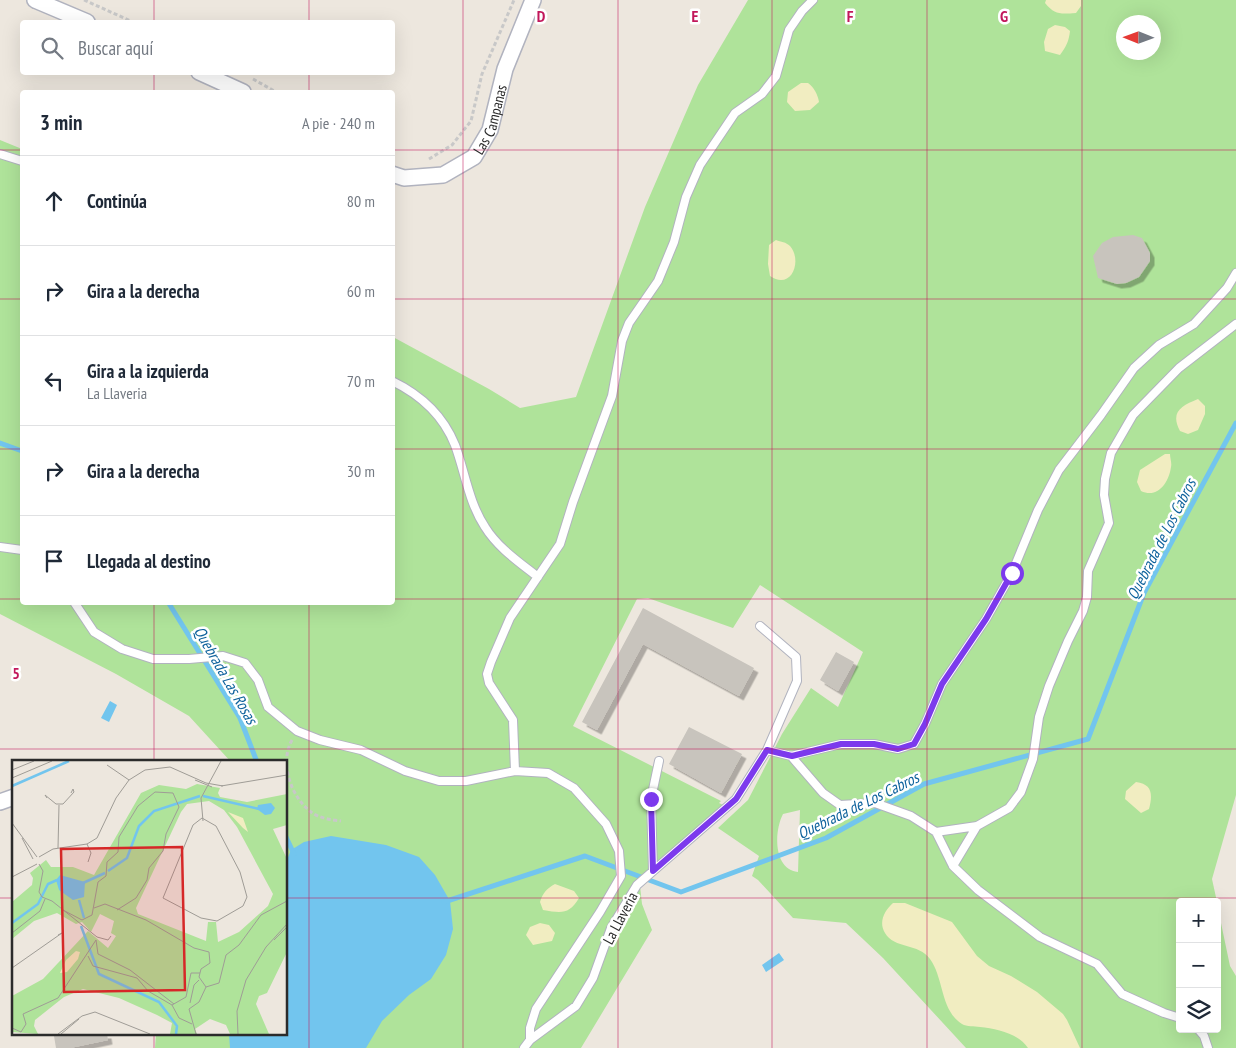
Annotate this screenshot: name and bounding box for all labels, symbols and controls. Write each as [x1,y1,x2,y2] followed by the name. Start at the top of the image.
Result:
[537,6,546,26] text: D
[692,6,699,26] text: E
[847,6,854,26] text: F
[1000,6,1008,26] text: G
[1116,15,1161,60] north arrow
[20,20,395,75] search box
[38,34,66,62] icon: search
[78,36,153,60] text: Buscar aquí
[468,83,510,158] street label: Las Campanas
[40,109,82,136] text: 3 min
[302,113,375,133] text: A pie · 240 m
[40,187,68,215] icon: ahead
[87,189,147,213] text: Continúa
[347,191,375,211] text: 80 m
[40,277,68,305] icon: right
[87,279,200,303] text: Gira a la derecha
[347,281,375,301] text: 60 m
[87,359,209,383] text: Gira a la izquierda
[40,367,68,395] icon: left
[347,371,375,391] text: 70 m
[87,383,147,403] text: La Llaveria
[40,457,68,485] icon: right
[87,459,200,483] text: Gira a la derecha
[347,461,375,481] text: 30 m
[1122,474,1201,603] water label: Quebrada de Los Cabros
[40,547,68,575] icon: arrive
[87,549,211,573] text: Llegada al destino
[1001,562,1024,585] route start
[190,623,263,729] water label: Quebrada Las Rosas
[12,663,20,683] text: 5
[12,760,288,1036] inset map
[794,766,923,843] water label: Quebrada de Los Cabros
[640,788,663,811] route end
[598,889,642,947] street label: La Llaveria
[1176,898,1221,1033] map controls
[1176,898,1221,943] button: +
[1176,943,1221,988] button: −
[1176,988,1221,1033] button: layers

